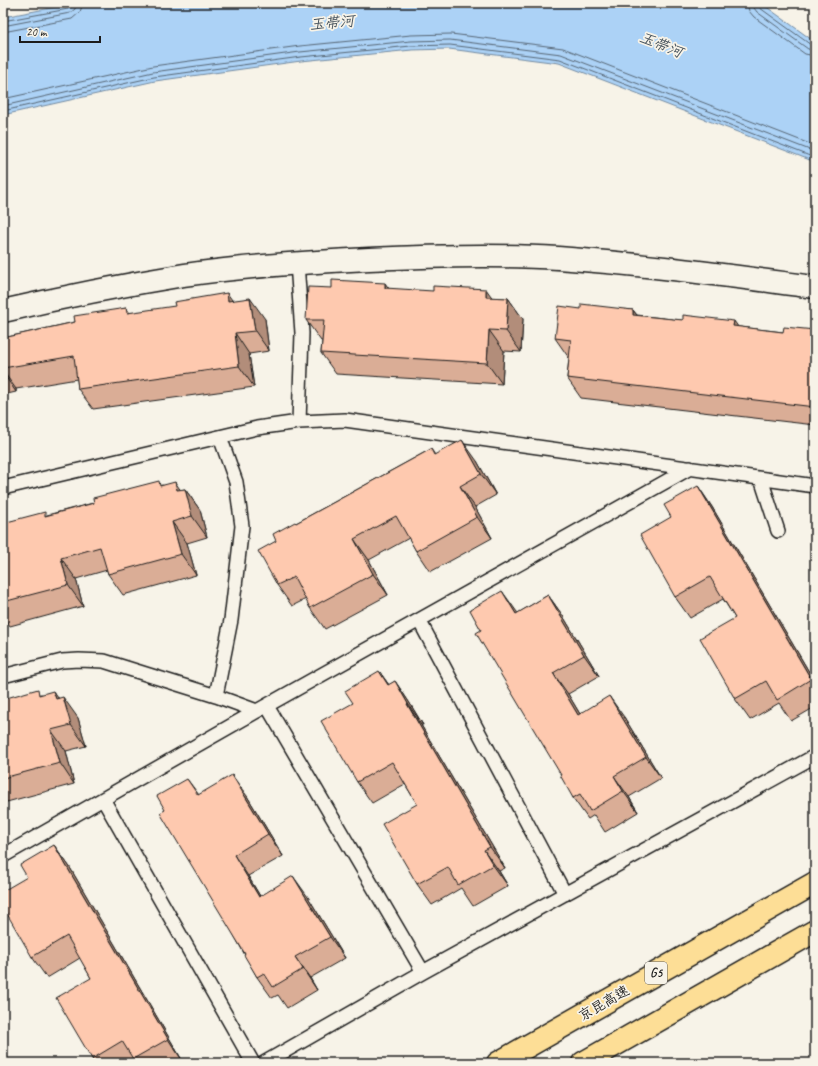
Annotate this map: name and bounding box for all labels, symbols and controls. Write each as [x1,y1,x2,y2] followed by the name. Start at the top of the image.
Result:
[309,11,358,34] water label: 玉带河
[20,18,100,44] scale bar
[26,24,48,40] text: 20 m
[637,28,688,63] water label: 玉带河
[645,962,667,984] road number: G5
[576,982,632,1024] street label: 京昆高速

